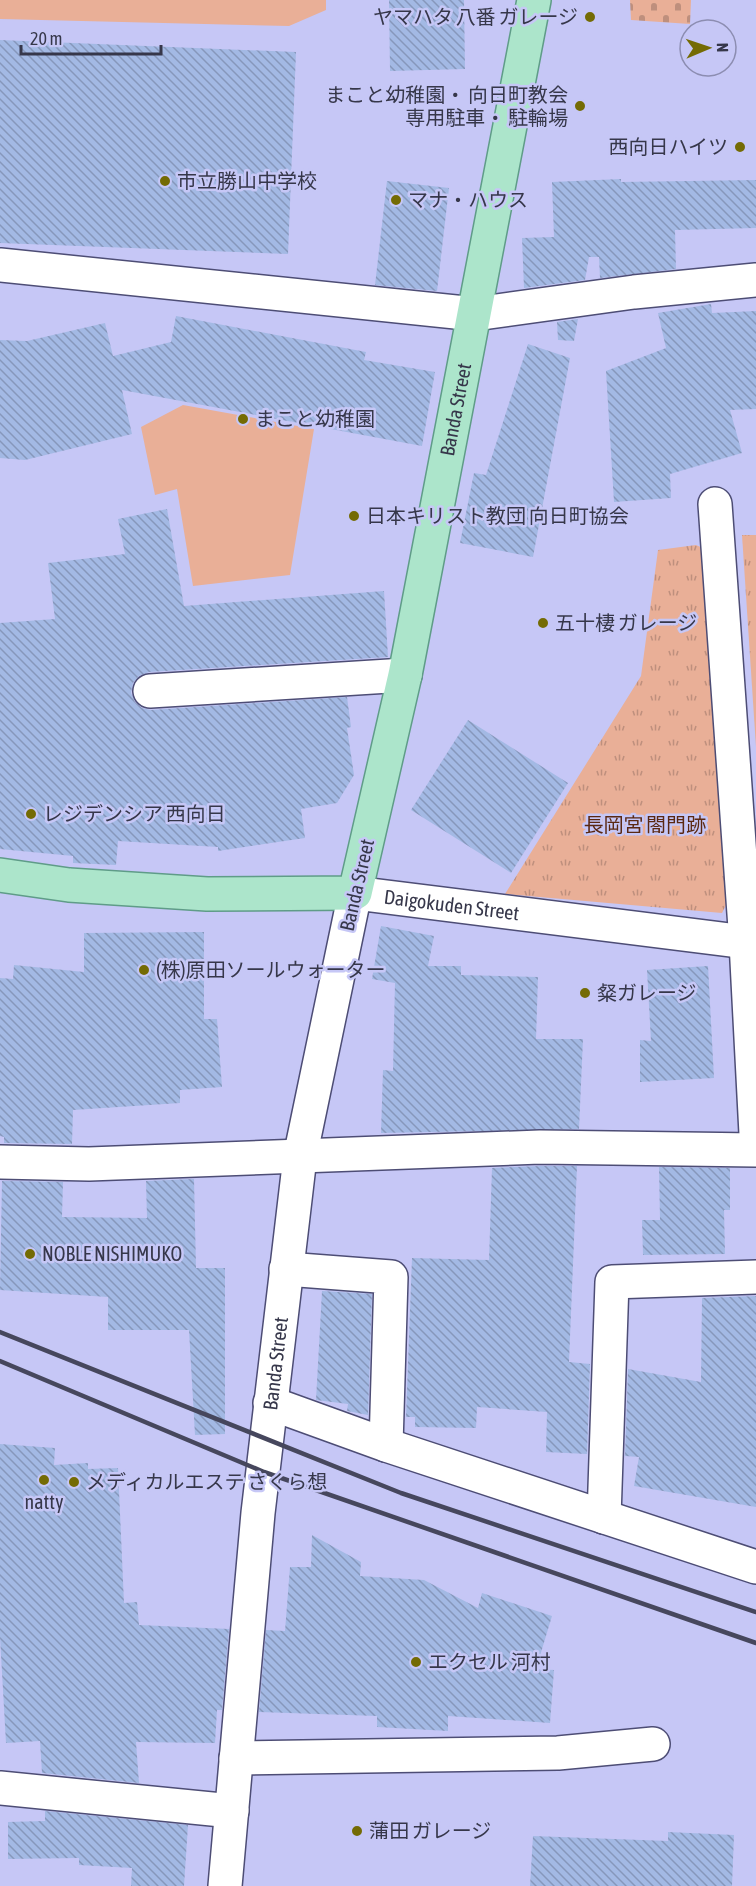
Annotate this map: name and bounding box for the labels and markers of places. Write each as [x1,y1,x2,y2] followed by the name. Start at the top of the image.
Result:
[373,5,578,28] place label: ヤマハタ 八番 ガレージ
[583,10,597,24] marker: ヤマハタ 八番 ガレージ
[325,83,568,129] place label: まこと幼稚園・ 向日町教会 専用駐車・ 駐輪場
[573,99,587,113] marker: まこと幼稚園・ 向日町教会 専用駐車・ 駐輪場
[608,135,728,158] place label: 西向日ハイツ
[733,140,747,154] marker: 西向日ハイツ
[177,169,317,192] place label: 市立勝山中学校
[158,174,172,188] marker: 市立勝山中学校
[408,188,528,211] place label: マナ・ハウス
[389,193,403,207] marker: マナ・ハウス
[255,407,375,430] place label: まこと幼稚園
[236,412,250,426] marker: まこと幼稚園
[366,504,629,527] place label: 日本キリスト教団 向日町協会
[347,509,361,523] marker: 日本キリスト教団 向日町協会
[555,611,697,634] place label: 五十棲 ガレージ
[536,616,550,630] marker: 五十棲 ガレージ
[43,802,226,825] place label: レジデンシア 西向日
[24,807,38,821] marker: レジデンシア 西向日
[156,958,386,981] place label: (株)原田ソールウォーター
[137,963,151,977] marker: (株)原田ソールウォーター
[597,981,697,1004] place label: 粲ガレージ
[578,986,592,1000] marker: 粲ガレージ
[42,1242,182,1265] place label: NOBLE NISHIMUKO
[23,1247,37,1261] marker: NOBLE NISHIMUKO
[86,1470,327,1493] place label: メディカルエステ さくら想
[37,1473,51,1487] marker: natty
[67,1475,81,1489] marker: メディカルエステ さくら想
[25,1490,63,1513] place label: natty
[428,1650,551,1673] place label: エクセル 河村
[409,1655,423,1669] marker: エクセル 河村
[369,1819,491,1842] place label: 蒲田 ガレージ
[350,1824,364,1838] marker: 蒲田 ガレージ

